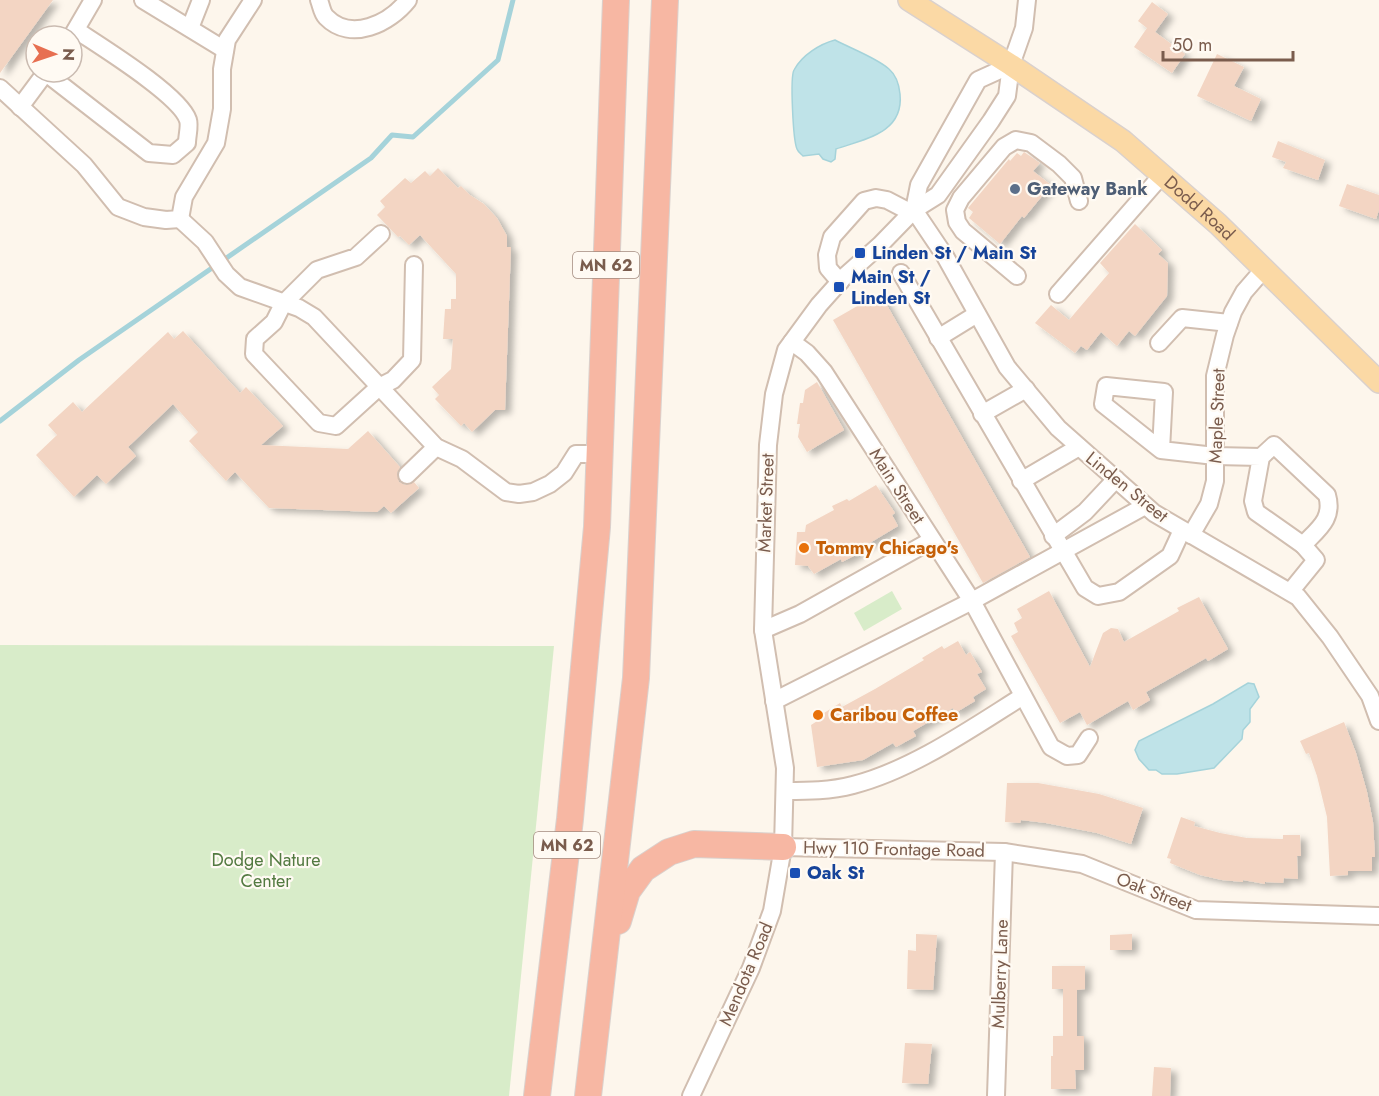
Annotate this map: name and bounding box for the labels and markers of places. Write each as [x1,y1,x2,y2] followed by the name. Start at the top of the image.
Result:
[1027,176,1148,202] place label: Gateway Bank
[1008,182,1022,196] marker: Gateway Bank
[872,240,1036,266] place label: Linden St / Main St
[853,246,867,260] marker: Linden St / Main St
[851,264,931,311] place label: Main St / Linden St
[832,280,846,294] marker: Main St / Linden St
[816,535,959,561] place label: Tommy Chicago's
[797,541,811,555] marker: Tommy Chicago's
[830,702,958,728] place label: Caribou Coffee
[811,708,825,722] marker: Caribou Coffee
[807,860,865,886] place label: Oak St
[788,866,802,880] marker: Oak St

